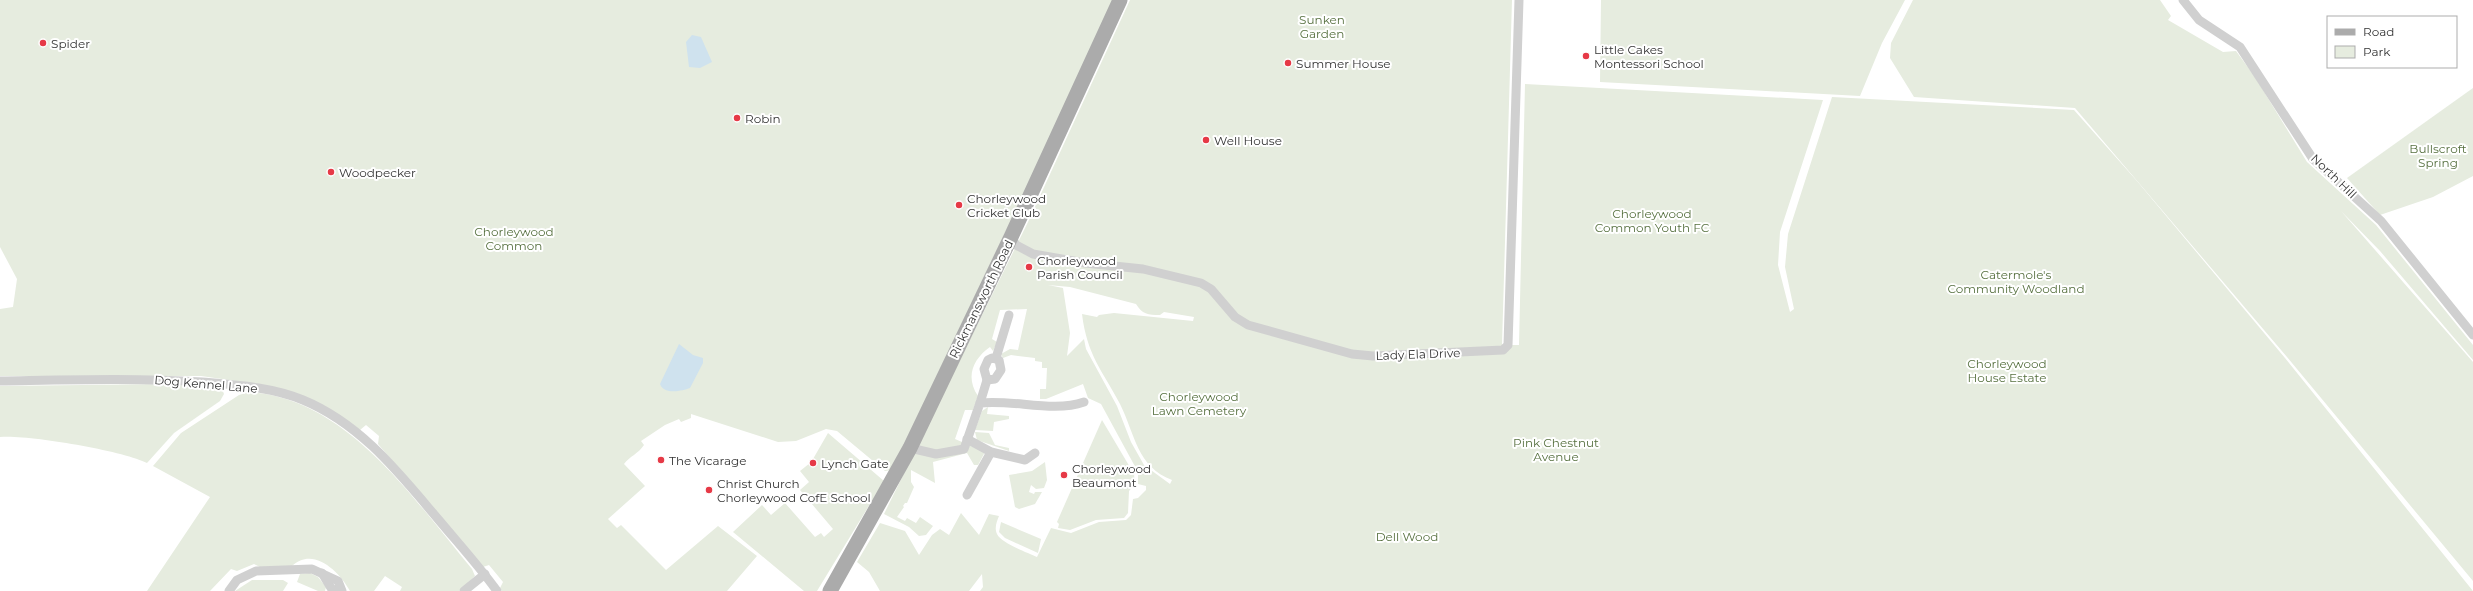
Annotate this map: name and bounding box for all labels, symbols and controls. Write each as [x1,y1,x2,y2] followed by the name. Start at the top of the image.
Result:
[1299,12,1345,41] park label: Sunken Garden
[2327,16,2457,68] legend
[2363,24,2394,39] text: Road
[51,36,90,51] place label: Spider
[38,38,48,48] marker: Spider
[1594,42,1704,71] place label: Little Cakes Montessori School
[2363,44,2391,59] text: Park
[1581,51,1591,61] marker: Little Cakes Montessori School
[1296,56,1391,71] place label: Summer House
[1283,58,1293,68] marker: Summer House
[745,111,781,126] place label: Robin
[732,113,742,123] marker: Robin
[1214,133,1282,148] place label: Well House
[1201,135,1211,145] marker: Well House
[2409,141,2467,170] park label: Bullscroft Spring
[2308,151,2360,201] street label: North Hill
[339,165,416,180] place label: Woodpecker
[326,167,336,177] marker: Woodpecker
[967,191,1046,220] place label: Chorleywood Cricket Club
[954,200,964,210] marker: Chorleywood Cricket Club
[1595,206,1710,235] park label: Chorleywood Common Youth FC
[474,224,554,253] park label: Chorleywood Common
[946,237,1016,361] street label: Rickmansworth Road
[1037,253,1123,282] place label: Chorleywood Parish Council
[1024,262,1034,272] marker: Chorleywood Parish Council
[1947,267,2085,296] park label: Catermole's Community Woodland
[1375,345,1461,363] street label: Lady Ela Drive
[1967,356,2047,385] park label: Chorleywood House Estate
[154,372,258,396] street label: Dog Kennel Lane
[1152,389,1247,418] park label: Chorleywood Lawn Cemetery
[1513,435,1599,464] park label: Pink Chestnut Avenue
[669,453,747,468] place label: The Vicarage
[656,455,666,465] marker: The Vicarage
[821,456,889,471] place label: Lynch Gate
[808,458,818,468] marker: Lynch Gate
[1072,461,1151,490] place label: Chorleywood Beaumont
[1059,470,1069,480] marker: Chorleywood Beaumont
[717,476,871,505] place label: Christ Church Chorleywood CofE School
[704,485,714,495] marker: Christ Church Chorleywood CofE School
[1376,529,1438,544] park label: Dell Wood

